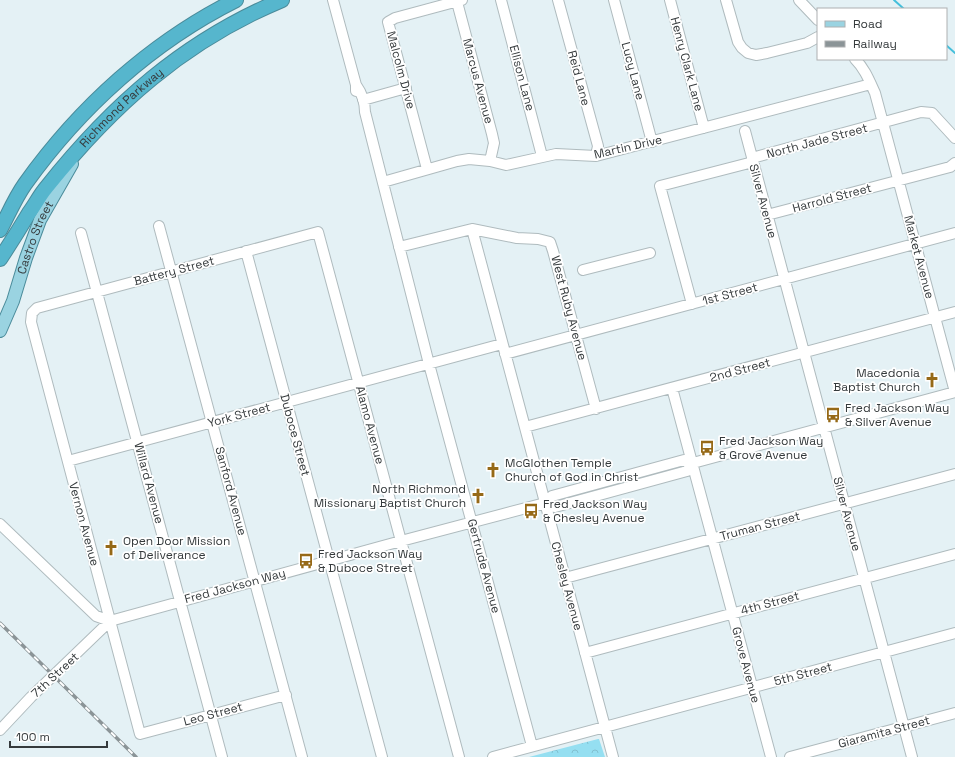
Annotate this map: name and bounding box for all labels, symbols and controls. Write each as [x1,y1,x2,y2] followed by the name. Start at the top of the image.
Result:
[817,8,947,60] legend
[667,15,707,113] street label: Henry Clark Lane
[853,16,882,32] text: Road
[383,29,419,111] street label: Malcolm Drive
[853,36,897,52] text: Railway
[459,37,497,125] street label: Marcus Avenue
[618,40,648,102] street label: Lucy Lane
[506,43,538,113] street label: Ellison Lane
[564,49,594,107] street label: Reid Lane
[76,64,167,151] street label: Richmond Parkway
[765,120,869,162] street label: North Jade Street
[592,131,664,163] street label: Martin Drive
[745,162,781,240] street label: Silver Avenue
[791,180,873,216] street label: Harrold Street
[14,198,57,276] street label: Castro Street
[900,214,938,300] street label: Market Avenue
[132,253,216,289] street label: Battery Street
[547,254,591,362] street label: West Ruby Avenue
[701,279,759,309] street label: 1st Street
[708,354,772,386] street label: 2nd Street
[833,365,920,395] place label: Macedonia Baptist Church
[923,371,941,389] church icon: Macedonia Baptist Church
[352,384,388,466] street label: Alamo Avenue
[276,392,314,478] street label: Duboce Street
[206,399,272,431] street label: York Street
[845,400,949,430] place label: Fred Jackson Way & Silver Avenue
[824,406,842,424] bus stop icon: Fred Jackson Way & Silver Avenue
[719,433,823,463] place label: Fred Jackson Way & Grove Avenue
[698,439,716,457] bus stop icon: Fred Jackson Way & Grove Avenue
[130,441,168,525] street label: Willard Avenue
[211,445,251,537] street label: Sanford Avenue
[505,455,639,485] place label: McGlothen Temple Church of God in Christ
[484,461,502,479] church icon: McGlothen Temple Church of God in Christ
[829,475,865,553] street label: Silver Avenue
[65,480,103,568] street label: Vernon Avenue
[314,481,466,511] place label: North Richmond Missionary Baptist Church
[469,487,487,505] church icon: North Richmond Missionary Baptist Church
[543,496,647,526] place label: Fred Jackson Way & Chesley Avenue
[522,502,540,520] bus stop icon: Fred Jackson Way & Chesley Avenue
[718,508,802,544] street label: Truman Street
[464,517,504,615] street label: Gertrude Avenue
[123,533,230,563] place label: Open Door Mission of Deliverance
[102,539,120,557] church icon: Open Door Mission of Deliverance
[547,540,587,632] street label: Chesley Avenue
[318,546,422,576] place label: Fred Jackson Way & Duboce Street
[297,552,315,570] bus stop icon: Fred Jackson Way & Duboce Street
[183,565,287,607] street label: Fred Jackson Way
[739,587,801,619] street label: 4th Street
[728,625,764,705] street label: Grove Avenue
[28,649,82,701] street label: 7th Street
[772,659,834,689] street label: 5th Street
[182,698,244,730] street label: Leo Street
[836,712,932,752] street label: Giaramita Street
[10,723,107,749] scale bar
[16,729,50,745] text: 100 m

